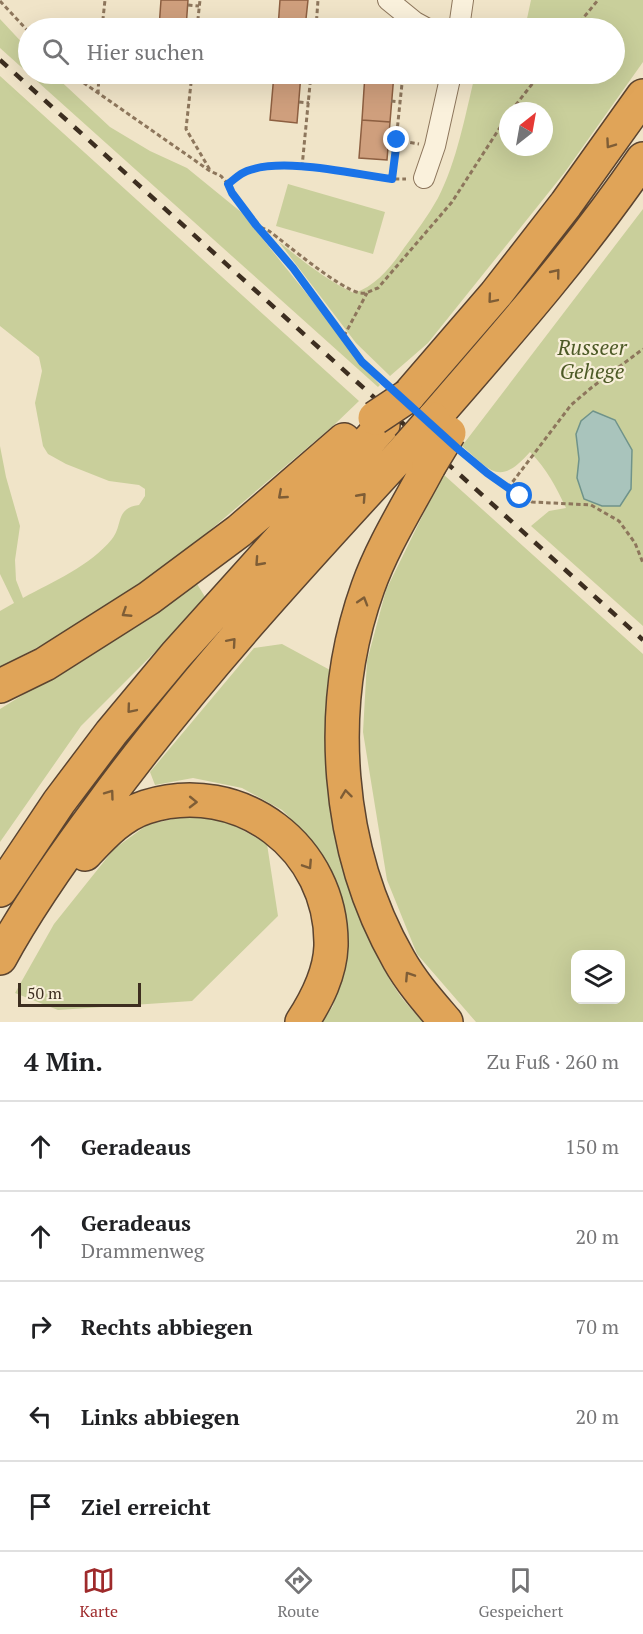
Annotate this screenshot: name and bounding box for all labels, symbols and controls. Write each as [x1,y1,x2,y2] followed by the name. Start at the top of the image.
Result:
[18,18,625,84] search box
[39,35,72,68] icon: search
[87,37,204,66] text: Hier suchen
[499,102,553,156] north arrow
[383,126,409,152] route end
[606,138,617,149] one-way arrow
[549,269,560,280] one-way arrow
[488,292,499,303] one-way arrow
[556,333,628,385] park label: Russeer Gehege
[506,482,532,508] route start
[278,488,289,499] one-way arrow
[355,493,366,503] one-way arrow
[255,555,266,566] one-way arrow
[356,596,368,607] one-way arrow
[122,606,133,617] one-way arrow
[225,638,236,649] one-way arrow
[127,702,138,713] one-way arrow
[103,789,114,800] one-way arrow
[340,789,353,798] one-way arrow
[189,795,198,808] one-way arrow
[300,858,311,869] one-way arrow
[571,950,625,1004] map controls
[571,950,625,1004] button: layers
[405,972,417,982] one-way arrow
[18,980,141,1007] scale bar
[27,982,62,1004] text: 50 m
[24,1044,103,1078] text: 4 Min.
[487,1048,619,1075] text: Zu Fuß · 260 m
[24,1130,57,1163] icon: ahead
[81,1132,191,1161] text: Geradeaus
[565,1133,619,1160] text: 150 m
[81,1208,191,1237] text: Geradeaus
[24,1220,57,1253] icon: ahead
[576,1223,619,1250] text: 20 m
[81,1237,204,1264] text: Drammenweg
[24,1310,57,1343] icon: right
[81,1312,253,1341] text: Rechts abbiegen
[576,1313,619,1340] text: 70 m
[24,1400,57,1433] icon: left
[81,1402,240,1431] text: Links abbiegen
[576,1403,619,1430] text: 20 m
[24,1490,57,1523] icon: arrive
[81,1492,211,1521] text: Ziel erreicht
[80,1564,118,1622] tab: Karte
[277,1564,319,1622] tab: Route
[479,1564,563,1622] tab: Gespeichert

